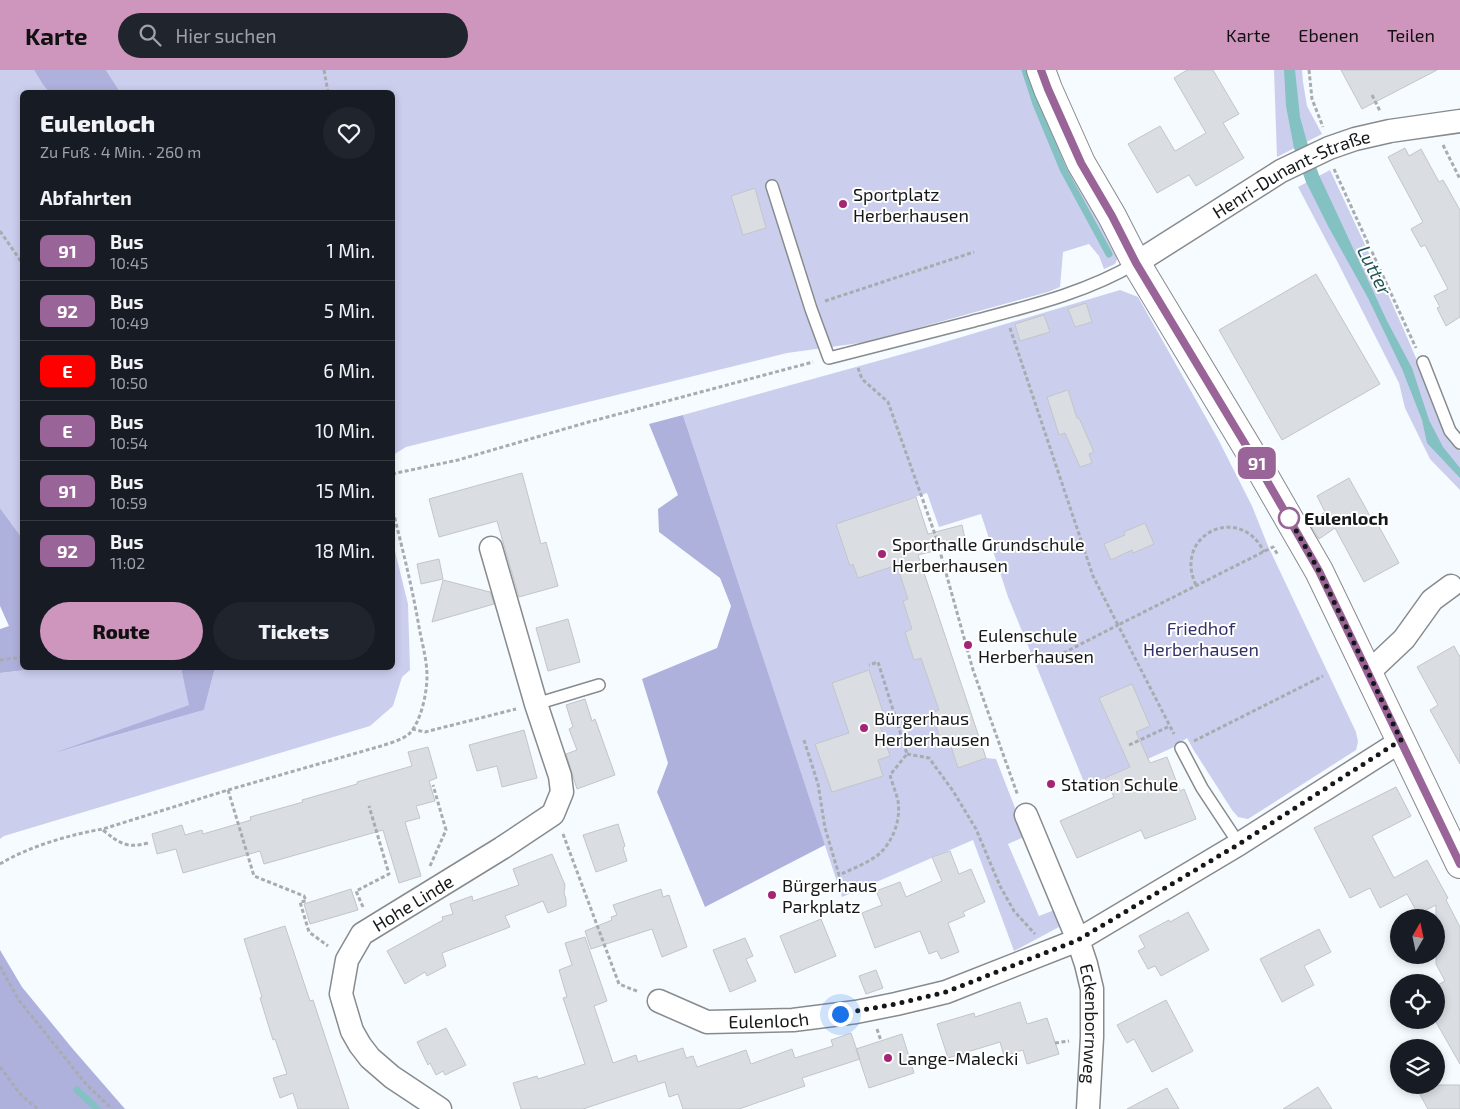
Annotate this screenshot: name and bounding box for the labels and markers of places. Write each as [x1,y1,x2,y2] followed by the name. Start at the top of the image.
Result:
[853,183,969,226] place label: Sportplatz Herberhausen
[837,198,849,210] marker: Sportplatz Herberhausen
[1278,507,1300,529] marker: Eulenloch
[1304,507,1388,529] place label: Eulenloch
[892,533,1085,576] place label: Sporthalle Grundschule Herberhausen
[876,548,888,560] marker: Sporthalle Grundschule Herberhausen
[978,624,1094,667] place label: Eulenschule Herberhausen
[962,639,974,651] marker: Eulenschule Herberhausen
[874,707,990,750] place label: Bürgerhaus Herberhausen
[858,722,870,734] marker: Bürgerhaus Herberhausen
[1061,773,1178,795] place label: Station Schule
[1045,778,1057,790] marker: Station Schule
[782,874,877,917] place label: Bürgerhaus Parkplatz
[766,889,778,901] marker: Bürgerhaus Parkplatz
[898,1047,1018,1069] place label: Lange-Malecki
[882,1052,894,1064] marker: Lange-Malecki

